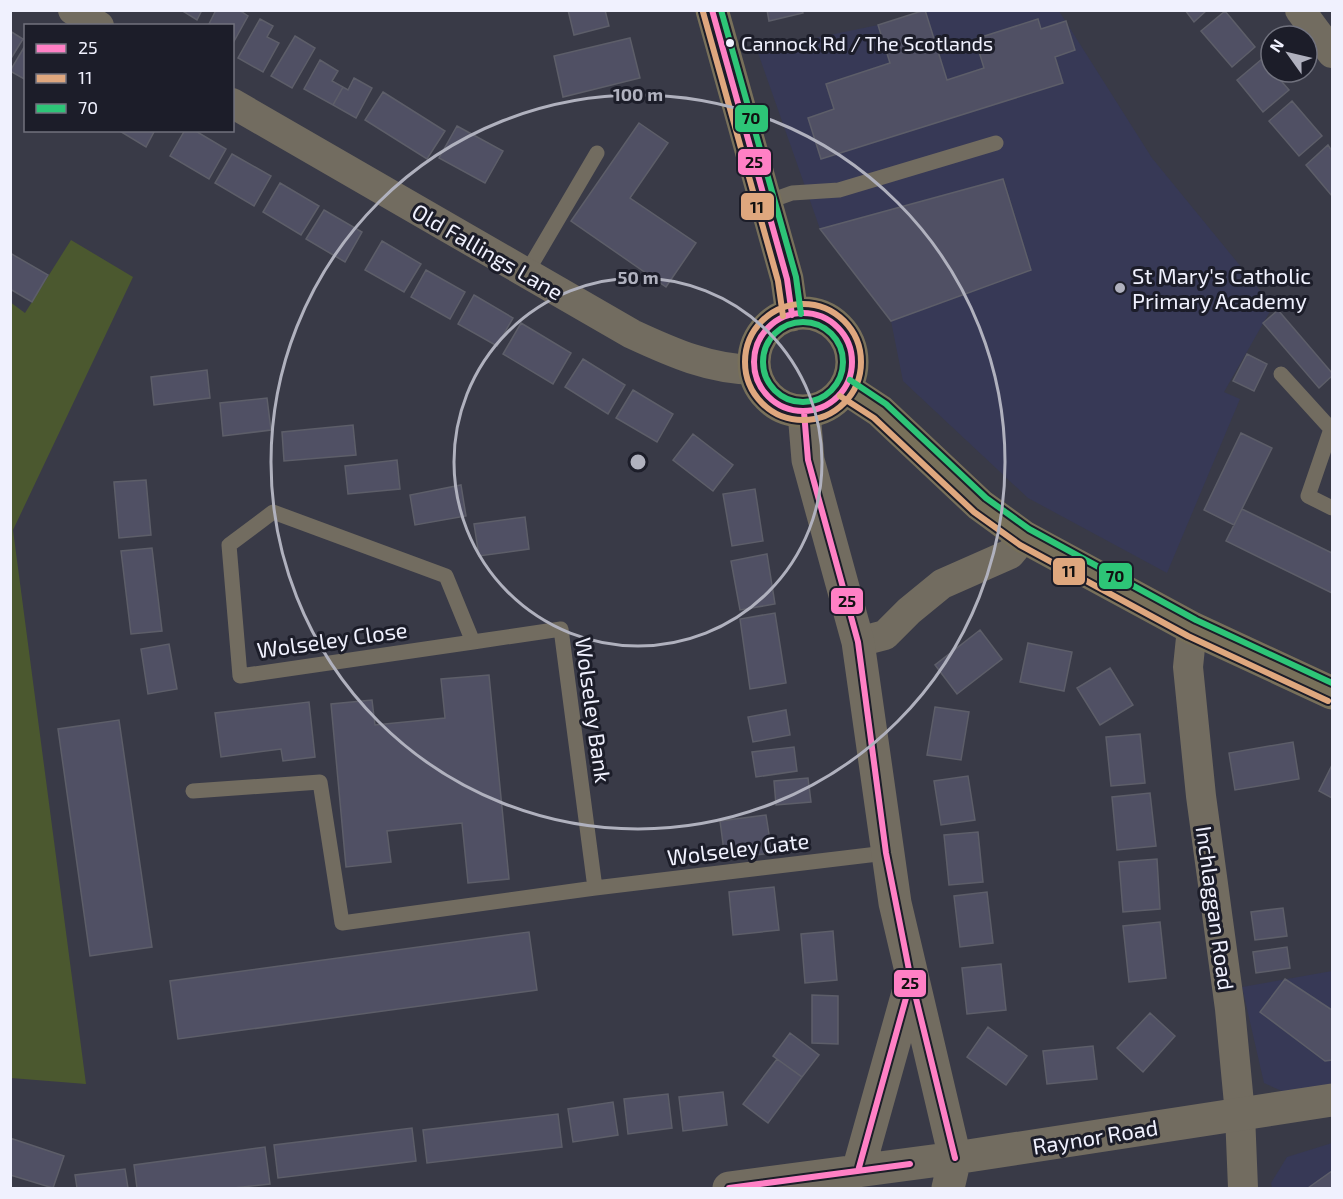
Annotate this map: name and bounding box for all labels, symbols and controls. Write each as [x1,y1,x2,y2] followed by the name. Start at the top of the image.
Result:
[24,24,234,132] legend
[1259,24,1319,84] north arrow
[741,31,993,55] place label: Cannock Rd / The Scotlands
[1265,35,1287,55] text: N
[78,36,98,58] text: 25
[724,37,736,49] marker: Cannock Rd / The Scotlands
[78,66,92,88] text: 11
[613,83,663,105] text: 100 m
[78,96,98,118] text: 70
[734,104,769,133] line badge: 70
[742,108,760,127] text: 70
[737,148,772,176] line badge: 25
[745,152,763,171] text: 25
[740,192,775,221] line badge: 11
[408,197,568,305] street label: Old Fallings Lane
[750,197,764,216] text: 11
[1132,262,1311,313] place label: St Mary's Catholic Primary Academy
[617,266,659,288] text: 50 m
[1113,281,1127,295] marker: St Mary's Catholic Primary Academy
[628,452,648,472] centre of rings
[1052,557,1086,586] line badge: 11
[1062,561,1076,580] text: 11
[1098,562,1133,590] line badge: 70
[1106,566,1124,585] text: 70
[830,587,864,615] line badge: 25
[838,591,856,610] text: 25
[255,616,409,662] street label: Wolseley Close
[571,636,617,784] street label: Wolseley Bank
[1192,824,1240,992] street label: Inchlaggan Road
[665,826,811,870] street label: Wolseley Gate
[893,969,927,998] line badge: 25
[901,973,919,992] text: 25
[1030,1113,1160,1159] street label: Raynor Road

